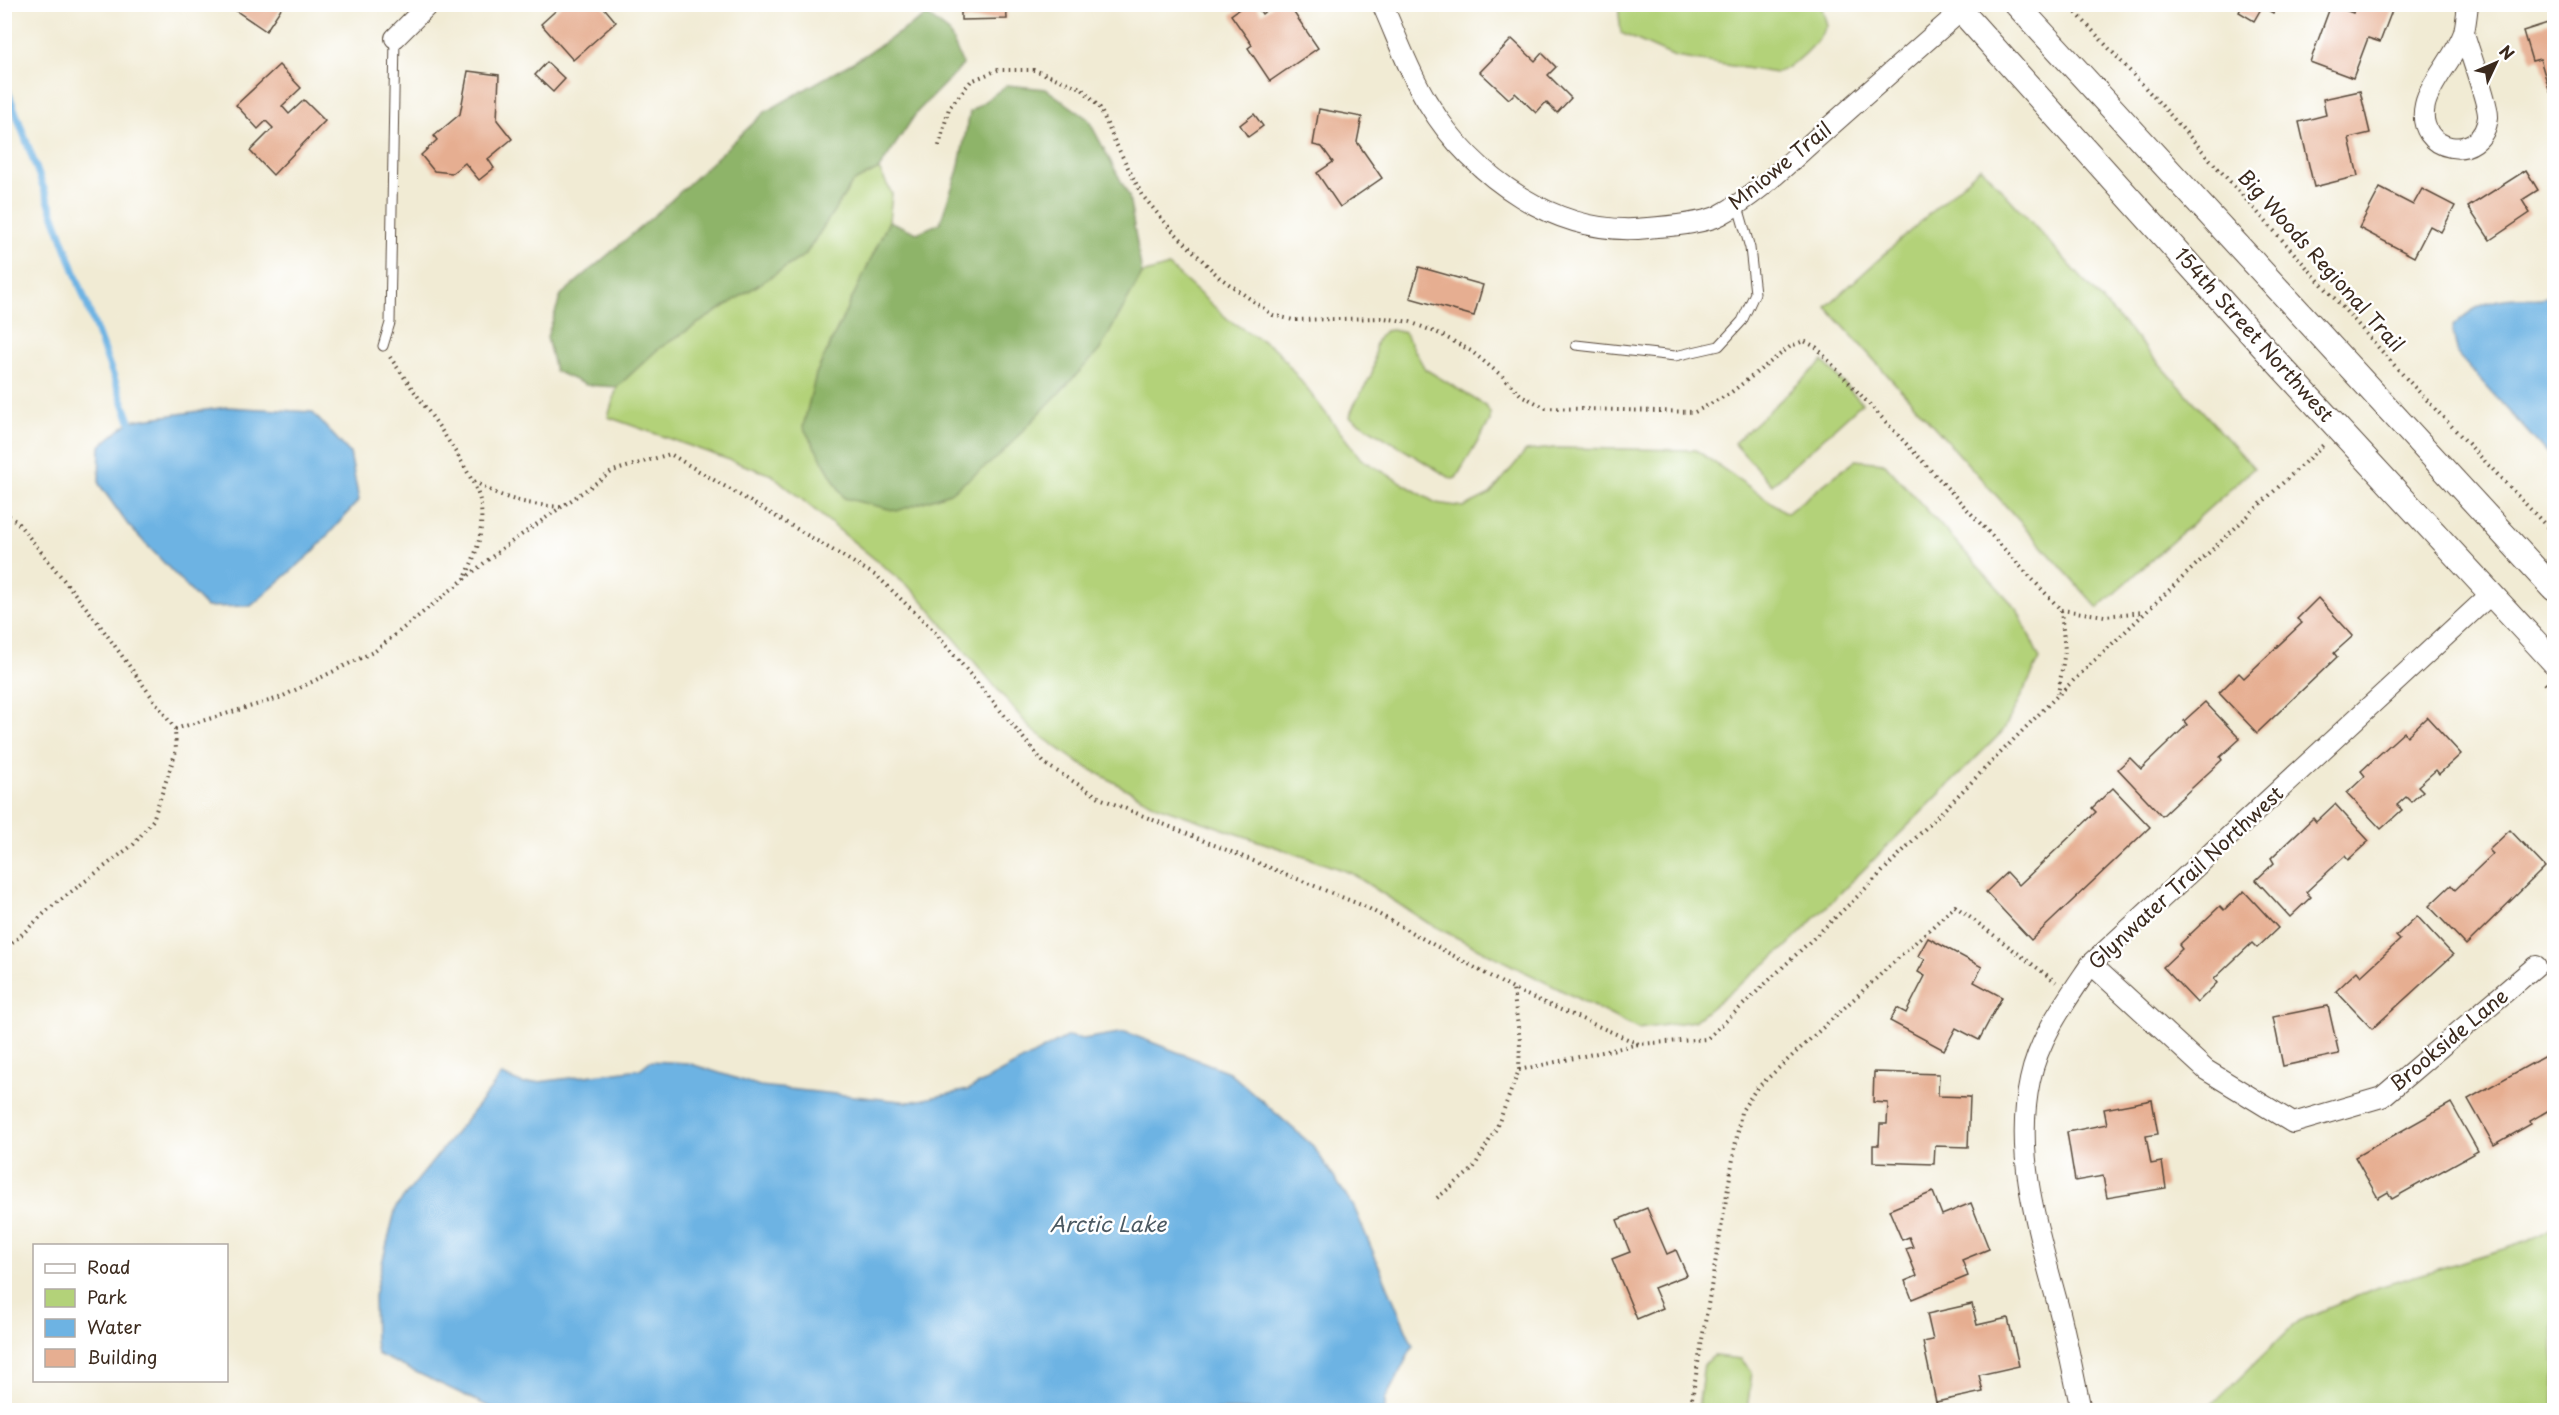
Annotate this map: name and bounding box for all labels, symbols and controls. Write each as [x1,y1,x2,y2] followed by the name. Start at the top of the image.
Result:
[2466,33,2526,93] north arrow
[2494,39,2521,65] text: N
[1721,114,1838,216] street label: Mniowe Trail
[2232,162,2412,358] street label: Big Woods Regional Trail
[2168,240,2341,428] street label: 154th Street Northwest
[2081,779,2290,976] street label: Glynwater Trail Northwest
[2382,981,2514,1098] street label: Brookside Lane
[1050,1207,1168,1239] water label: Arctic Lake
[33,1244,228,1382] legend
[87,1253,131,1280] text: Road
[87,1283,127,1310] text: Park
[87,1313,142,1340] text: Water
[87,1343,157,1370] text: Building

